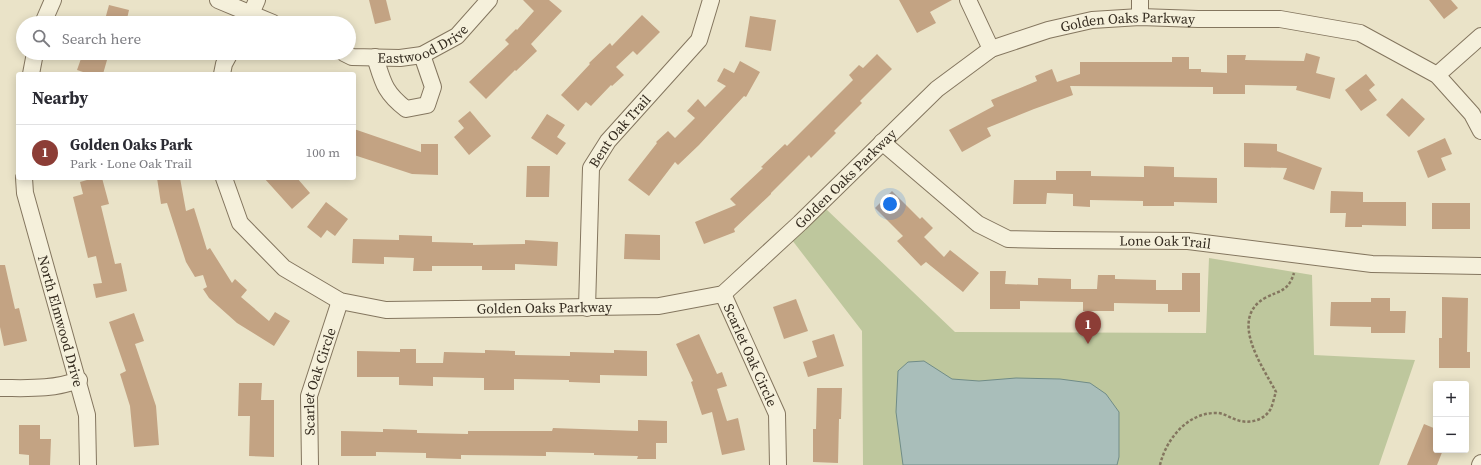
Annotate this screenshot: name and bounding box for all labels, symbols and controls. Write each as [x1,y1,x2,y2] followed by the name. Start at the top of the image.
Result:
[1058,7,1196,37] street label: Golden Oaks Parkway
[16,16,356,60] search box
[377,20,473,68] street label: Eastwood Drive
[30,27,52,49] icon: search
[62,28,141,49] text: Search here
[32,86,88,110] text: Nearby
[584,90,655,171] street label: Bent Oak Trail
[790,123,901,233] street label: Golden Oaks Parkway
[70,134,193,155] text: Golden Oaks Park
[41,144,49,161] text: 1
[306,144,340,161] text: 100 m
[70,155,192,172] text: Park · Lone Oak Trail
[880,194,900,214] your location
[1119,230,1212,254] street label: Lone Oak Trail
[33,253,89,389] street label: North Elmwood Drive
[477,297,613,319] street label: Golden Oaks Parkway
[719,300,782,410] street label: Scarlet Oak Circle
[1075,311,1101,344] pin: 1
[299,325,341,436] street label: Scarlet Oak Circle
[1433,381,1469,453] map controls
[1433,381,1469,417] button: +
[1433,417,1469,453] button: −

